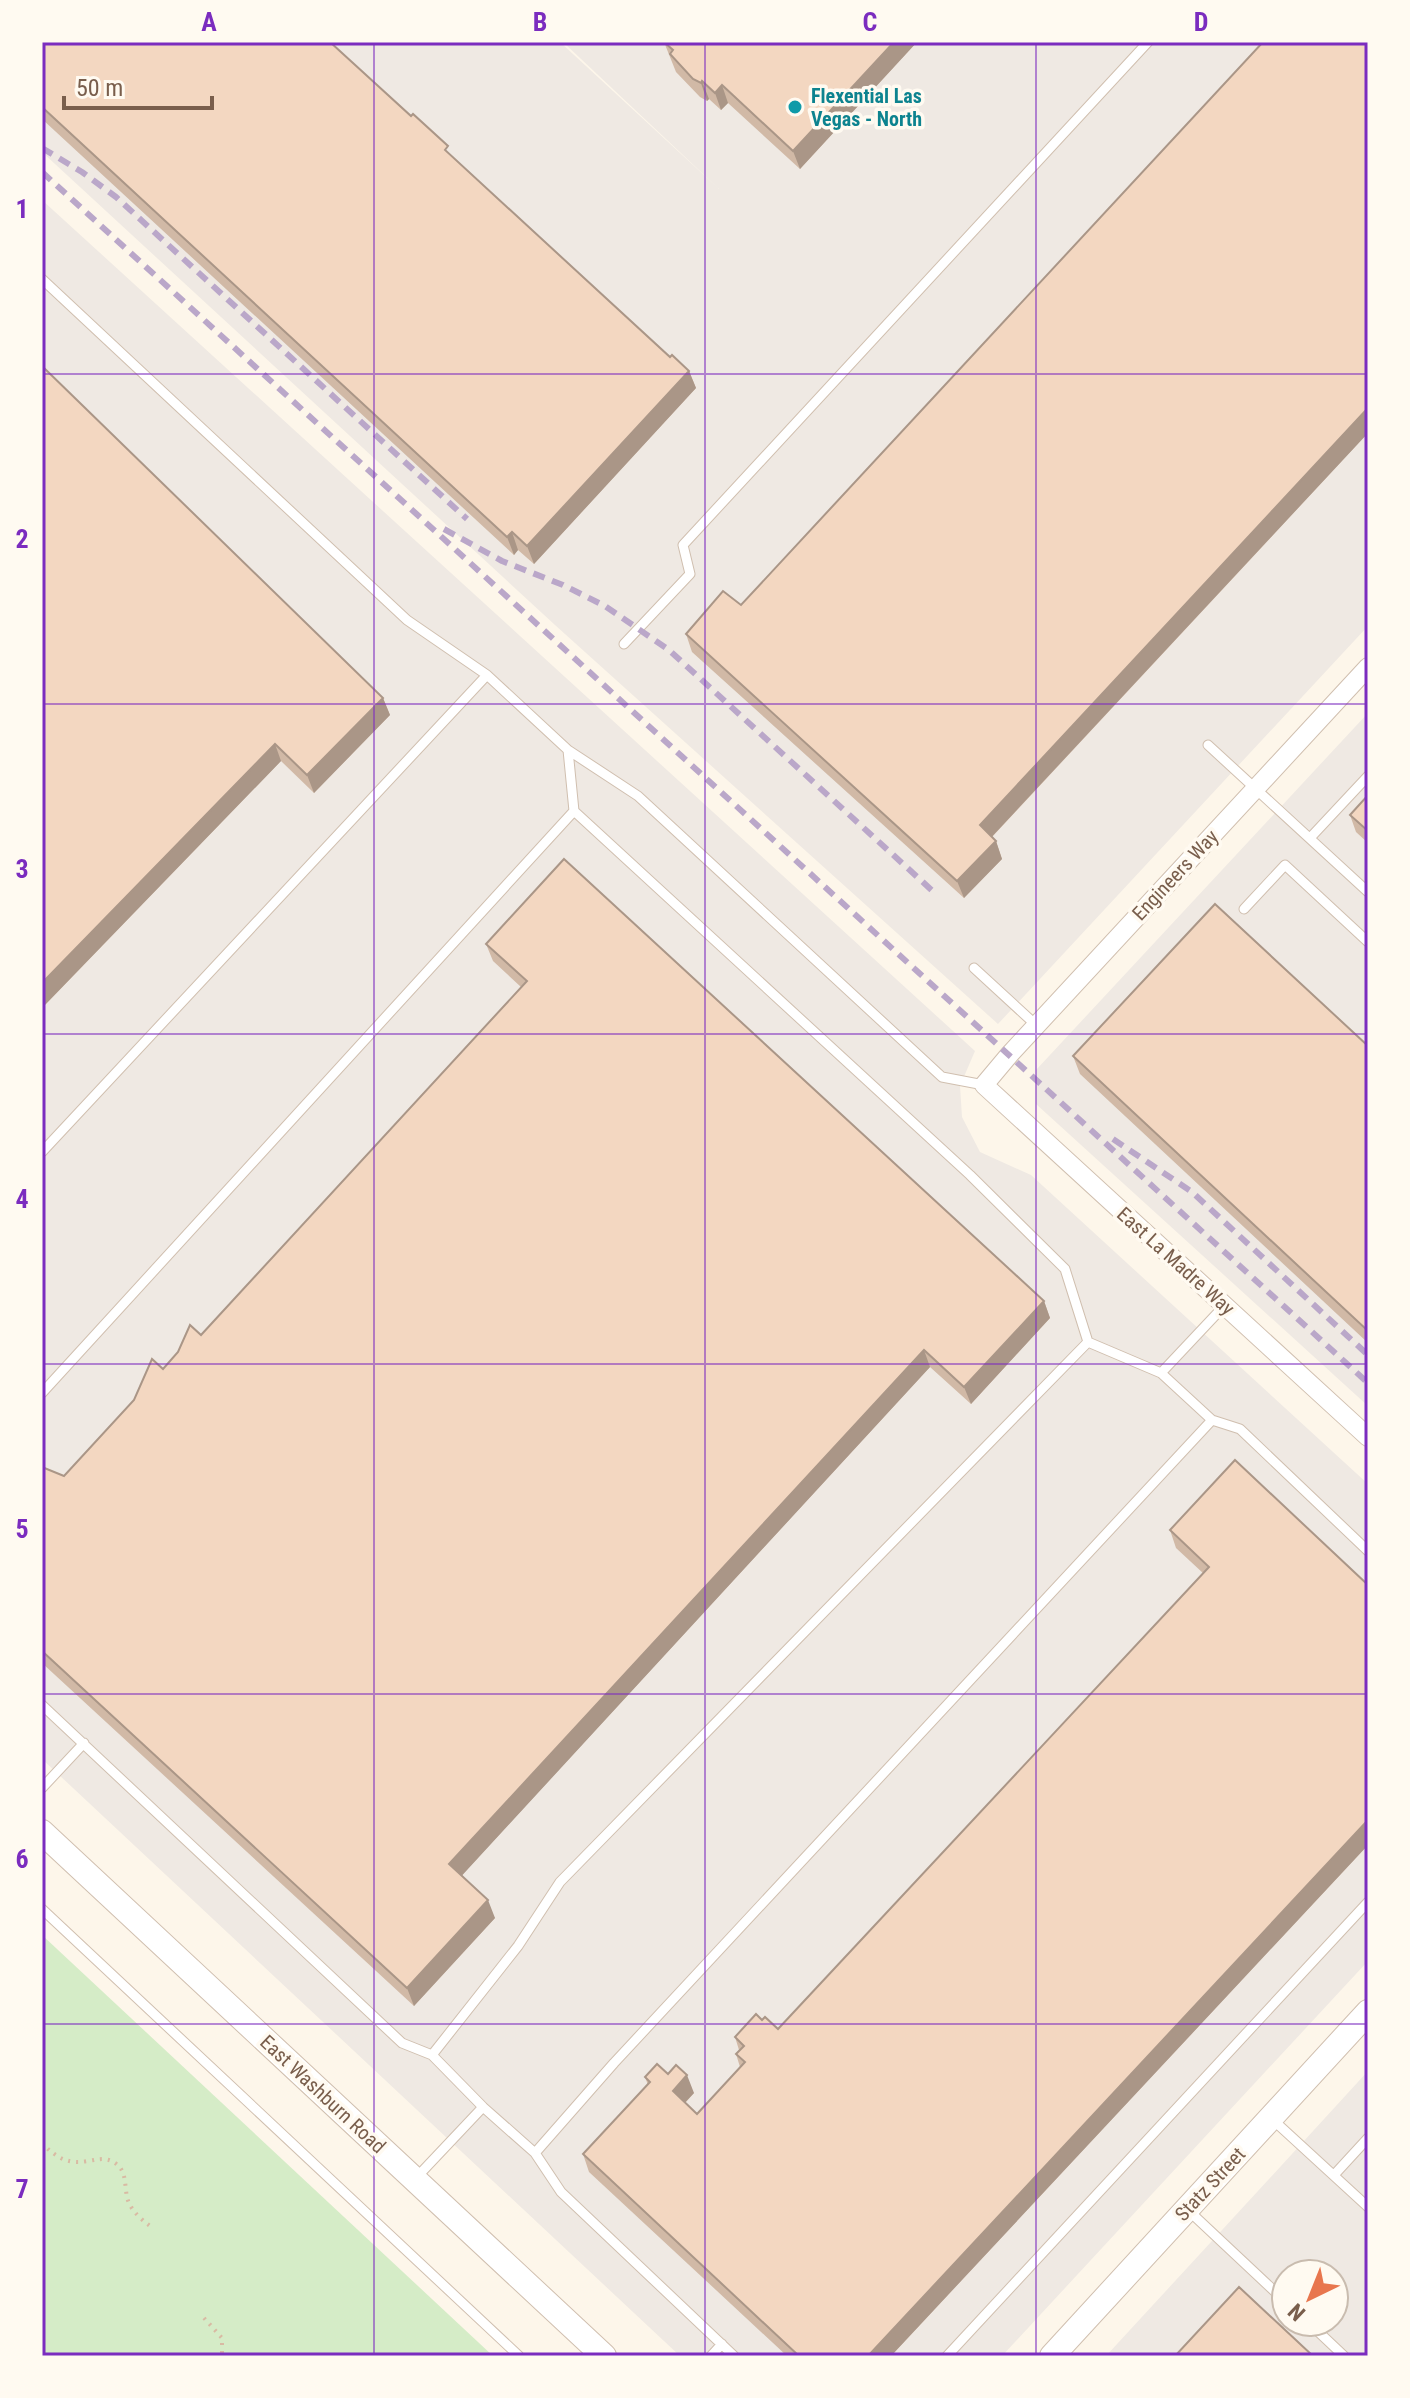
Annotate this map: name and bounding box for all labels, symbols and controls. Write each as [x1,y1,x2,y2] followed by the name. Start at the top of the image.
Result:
[201,7,217,37] text: A
[533,7,547,37] text: B
[863,7,878,37] text: C
[1194,7,1208,37] text: D
[64,60,212,110] scale bar
[76,74,123,102] text: 50 m
[811,84,922,131] place label: Flexential Las Vegas - North
[786,98,804,116] marker: Flexential Las Vegas - North
[15,194,29,224] text: 1
[15,524,29,554] text: 2
[1127,825,1223,925] street label: Engineers Way
[15,854,29,884] text: 3
[15,1184,29,1214] text: 4
[1112,1202,1240,1320] street label: East La Madre Way
[15,1514,29,1544] text: 5
[15,1844,29,1874] text: 6
[255,2030,391,2158] street label: East Washburn Road
[1170,2142,1250,2226] street label: Statz Street
[15,2174,29,2204] text: 7
[1270,2258,1350,2338] north arrow
[1283,2299,1310,2326] text: N

